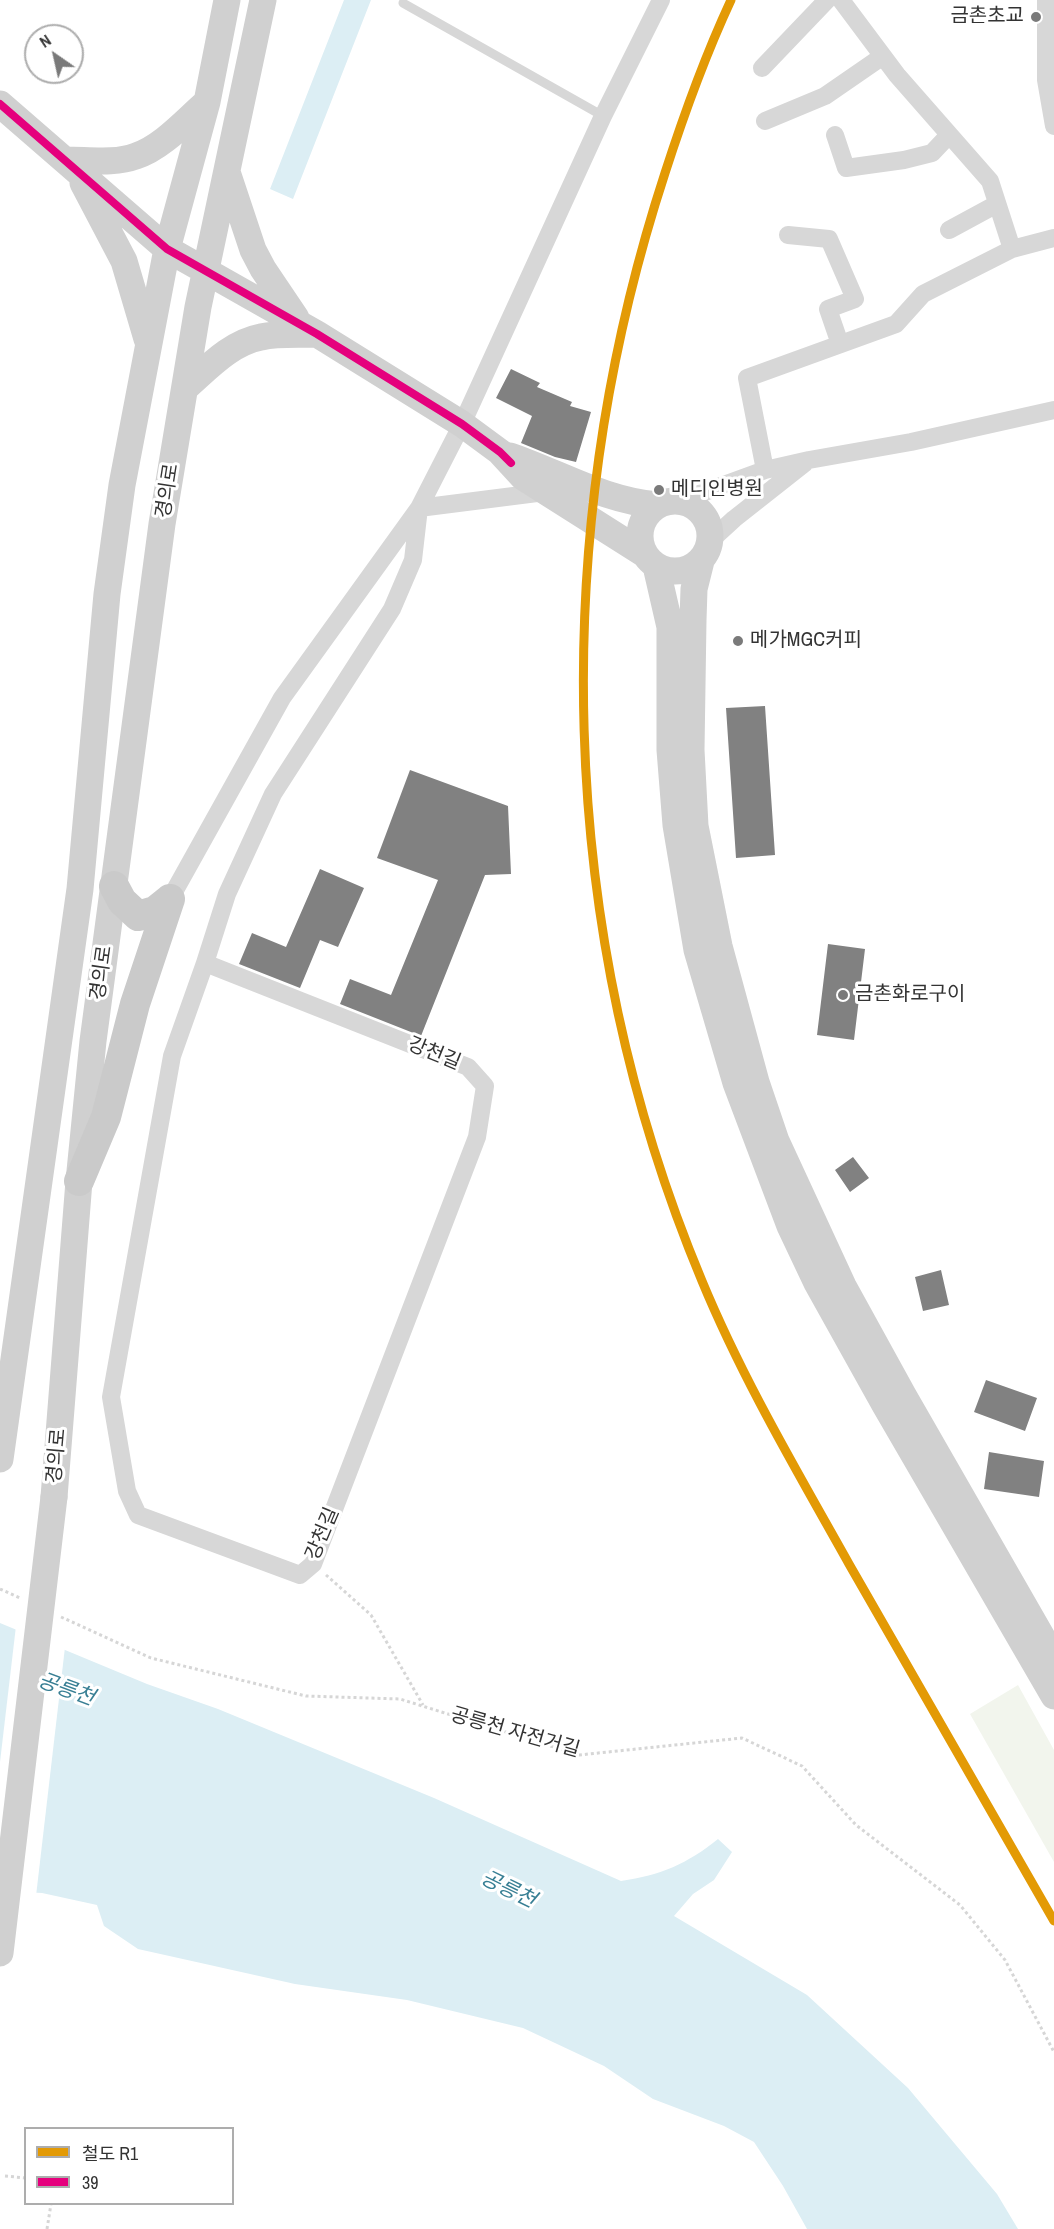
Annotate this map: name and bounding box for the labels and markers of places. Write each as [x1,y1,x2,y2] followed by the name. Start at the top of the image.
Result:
[950,5,1024,29] place label: 금촌초교
[1029,10,1043,24] marker: 금촌초교
[671,478,763,502] place label: 메디인병원
[652,483,666,497] marker: 메디인병원
[750,629,862,653] place label: 메가MGC커피
[731,634,745,648] marker: 메가MGC커피
[855,983,965,1007] place label: 금촌화로구이
[836,988,850,1002] marker: 금촌화로구이

